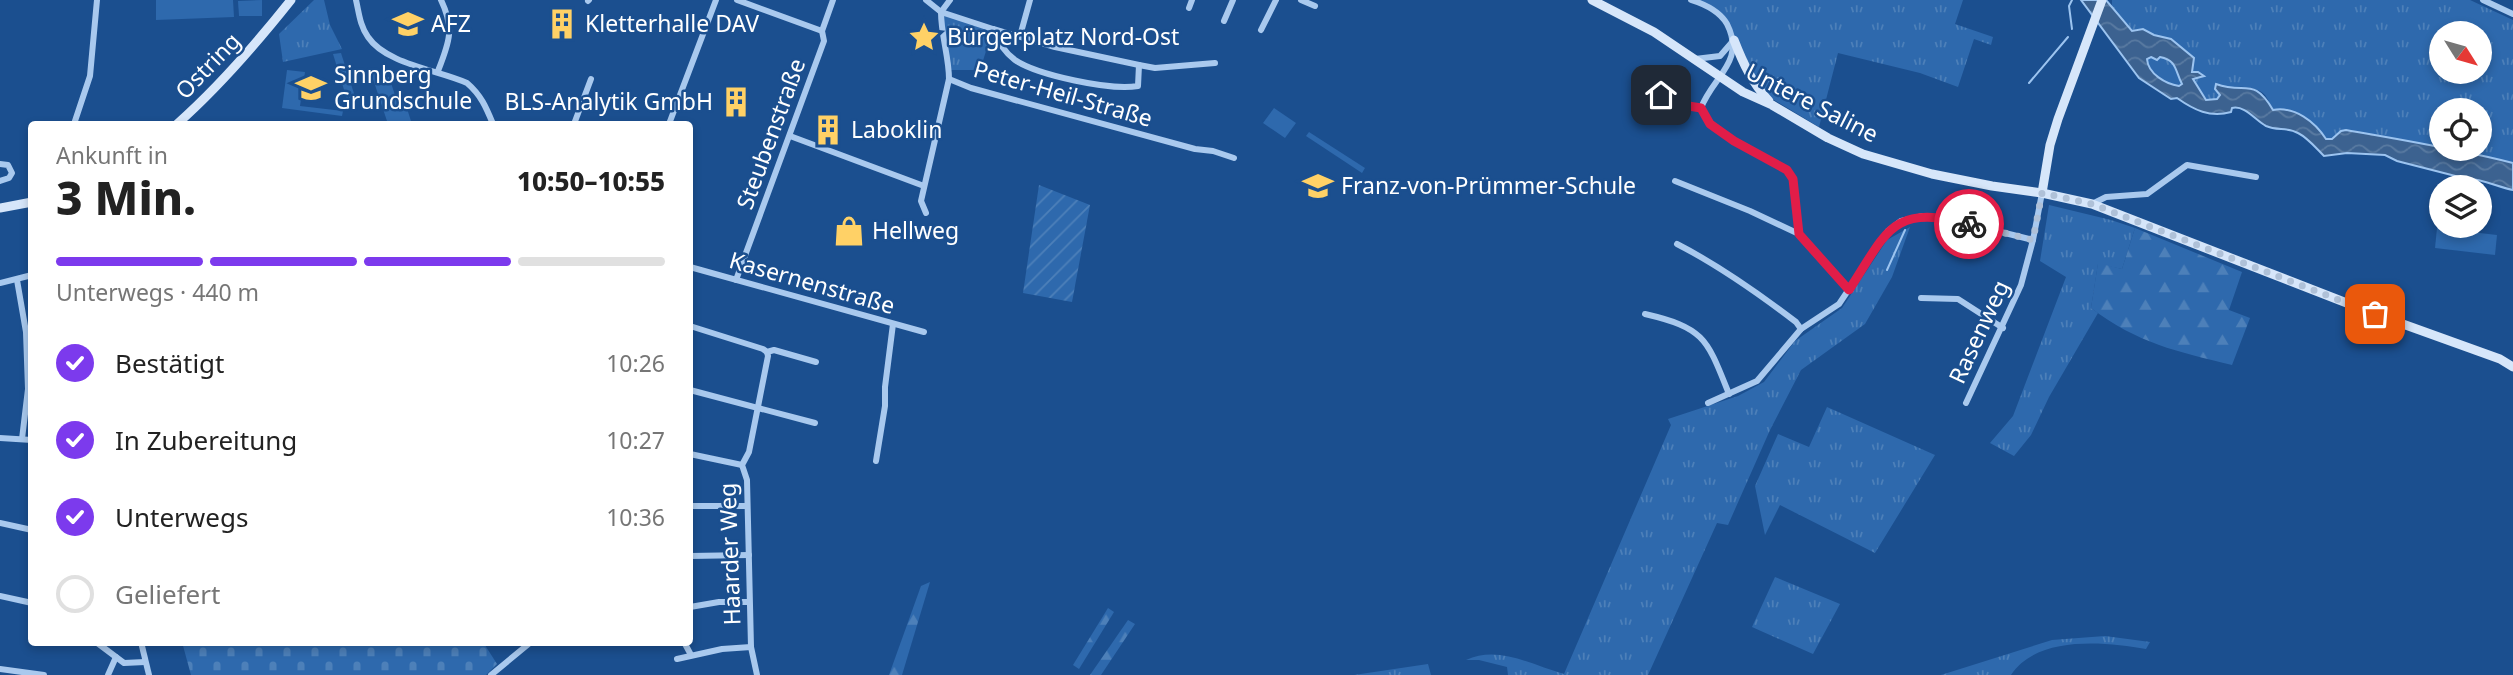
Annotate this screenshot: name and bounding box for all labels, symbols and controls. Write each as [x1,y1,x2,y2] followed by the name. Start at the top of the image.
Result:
[391,7,425,41] school or university icon: AFZ
[431,7,471,39] place label: AFZ
[545,7,579,41] building icon: Kletterhalle DAV
[585,7,759,39] place label: Kletterhalle DAV
[907,20,941,54] place icon: Bürgerplatz Nord-Ost
[947,20,1179,52] place label: Bürgerplatz Nord-Ost
[2429,21,2492,84] north arrow
[2429,21,2492,238] map controls
[168,25,247,106] street label: Ostring
[970,52,1156,134] street label: Peter-Heil-Straße
[728,54,812,213] street label: Steubenstraße
[1741,55,1884,149] street label: Untere Saline
[334,58,472,116] place label: Sinnberg Grundschule
[1631,65,1691,125] pin
[294,71,328,105] school or university icon: Sinnberg Grundschule
[1642,76,1680,114] icon: home
[505,85,713,117] place label: BLS-Analytik GmbH
[719,85,753,119] building icon: BLS-Analytik GmbH
[2429,98,2492,161] button: locate
[811,113,845,147] building icon: Laboklin
[851,113,942,145] place label: Laboklin
[56,139,168,171] text: Ankunft in
[517,163,665,199] text: 10:50–10:55
[56,166,196,228] text: 3 Min.
[1301,169,1335,203] school or university icon: Franz-von-Prümmer-Schule
[1341,169,1636,201] place label: Franz-von-Prümmer-Schule
[2429,175,2492,238] button: layers
[1934,189,2004,259] courier
[1950,205,1988,243] icon: bike
[832,214,866,248] shop icon: Hellweg
[872,214,959,246] place label: Hellweg
[726,243,899,321] street label: Kasernenstraße
[1940,275,2016,388] street label: Rasenweg
[56,276,259,308] text: Unterwegs · 440 m
[2345,284,2405,344] pin
[2356,295,2394,333] icon: bag
[56,344,94,382] icon: check
[115,345,224,381] text: Bestätigt
[606,347,665,379] text: 10:26
[56,421,94,459] icon: check
[115,422,297,458] text: In Zubereitung
[606,424,665,456] text: 10:27
[711,482,747,626] street label: Haarder Weg
[56,498,94,536] icon: check
[115,499,248,535] text: Unterwegs
[606,501,665,533] text: 10:36
[115,576,220,612] text: Geliefert

